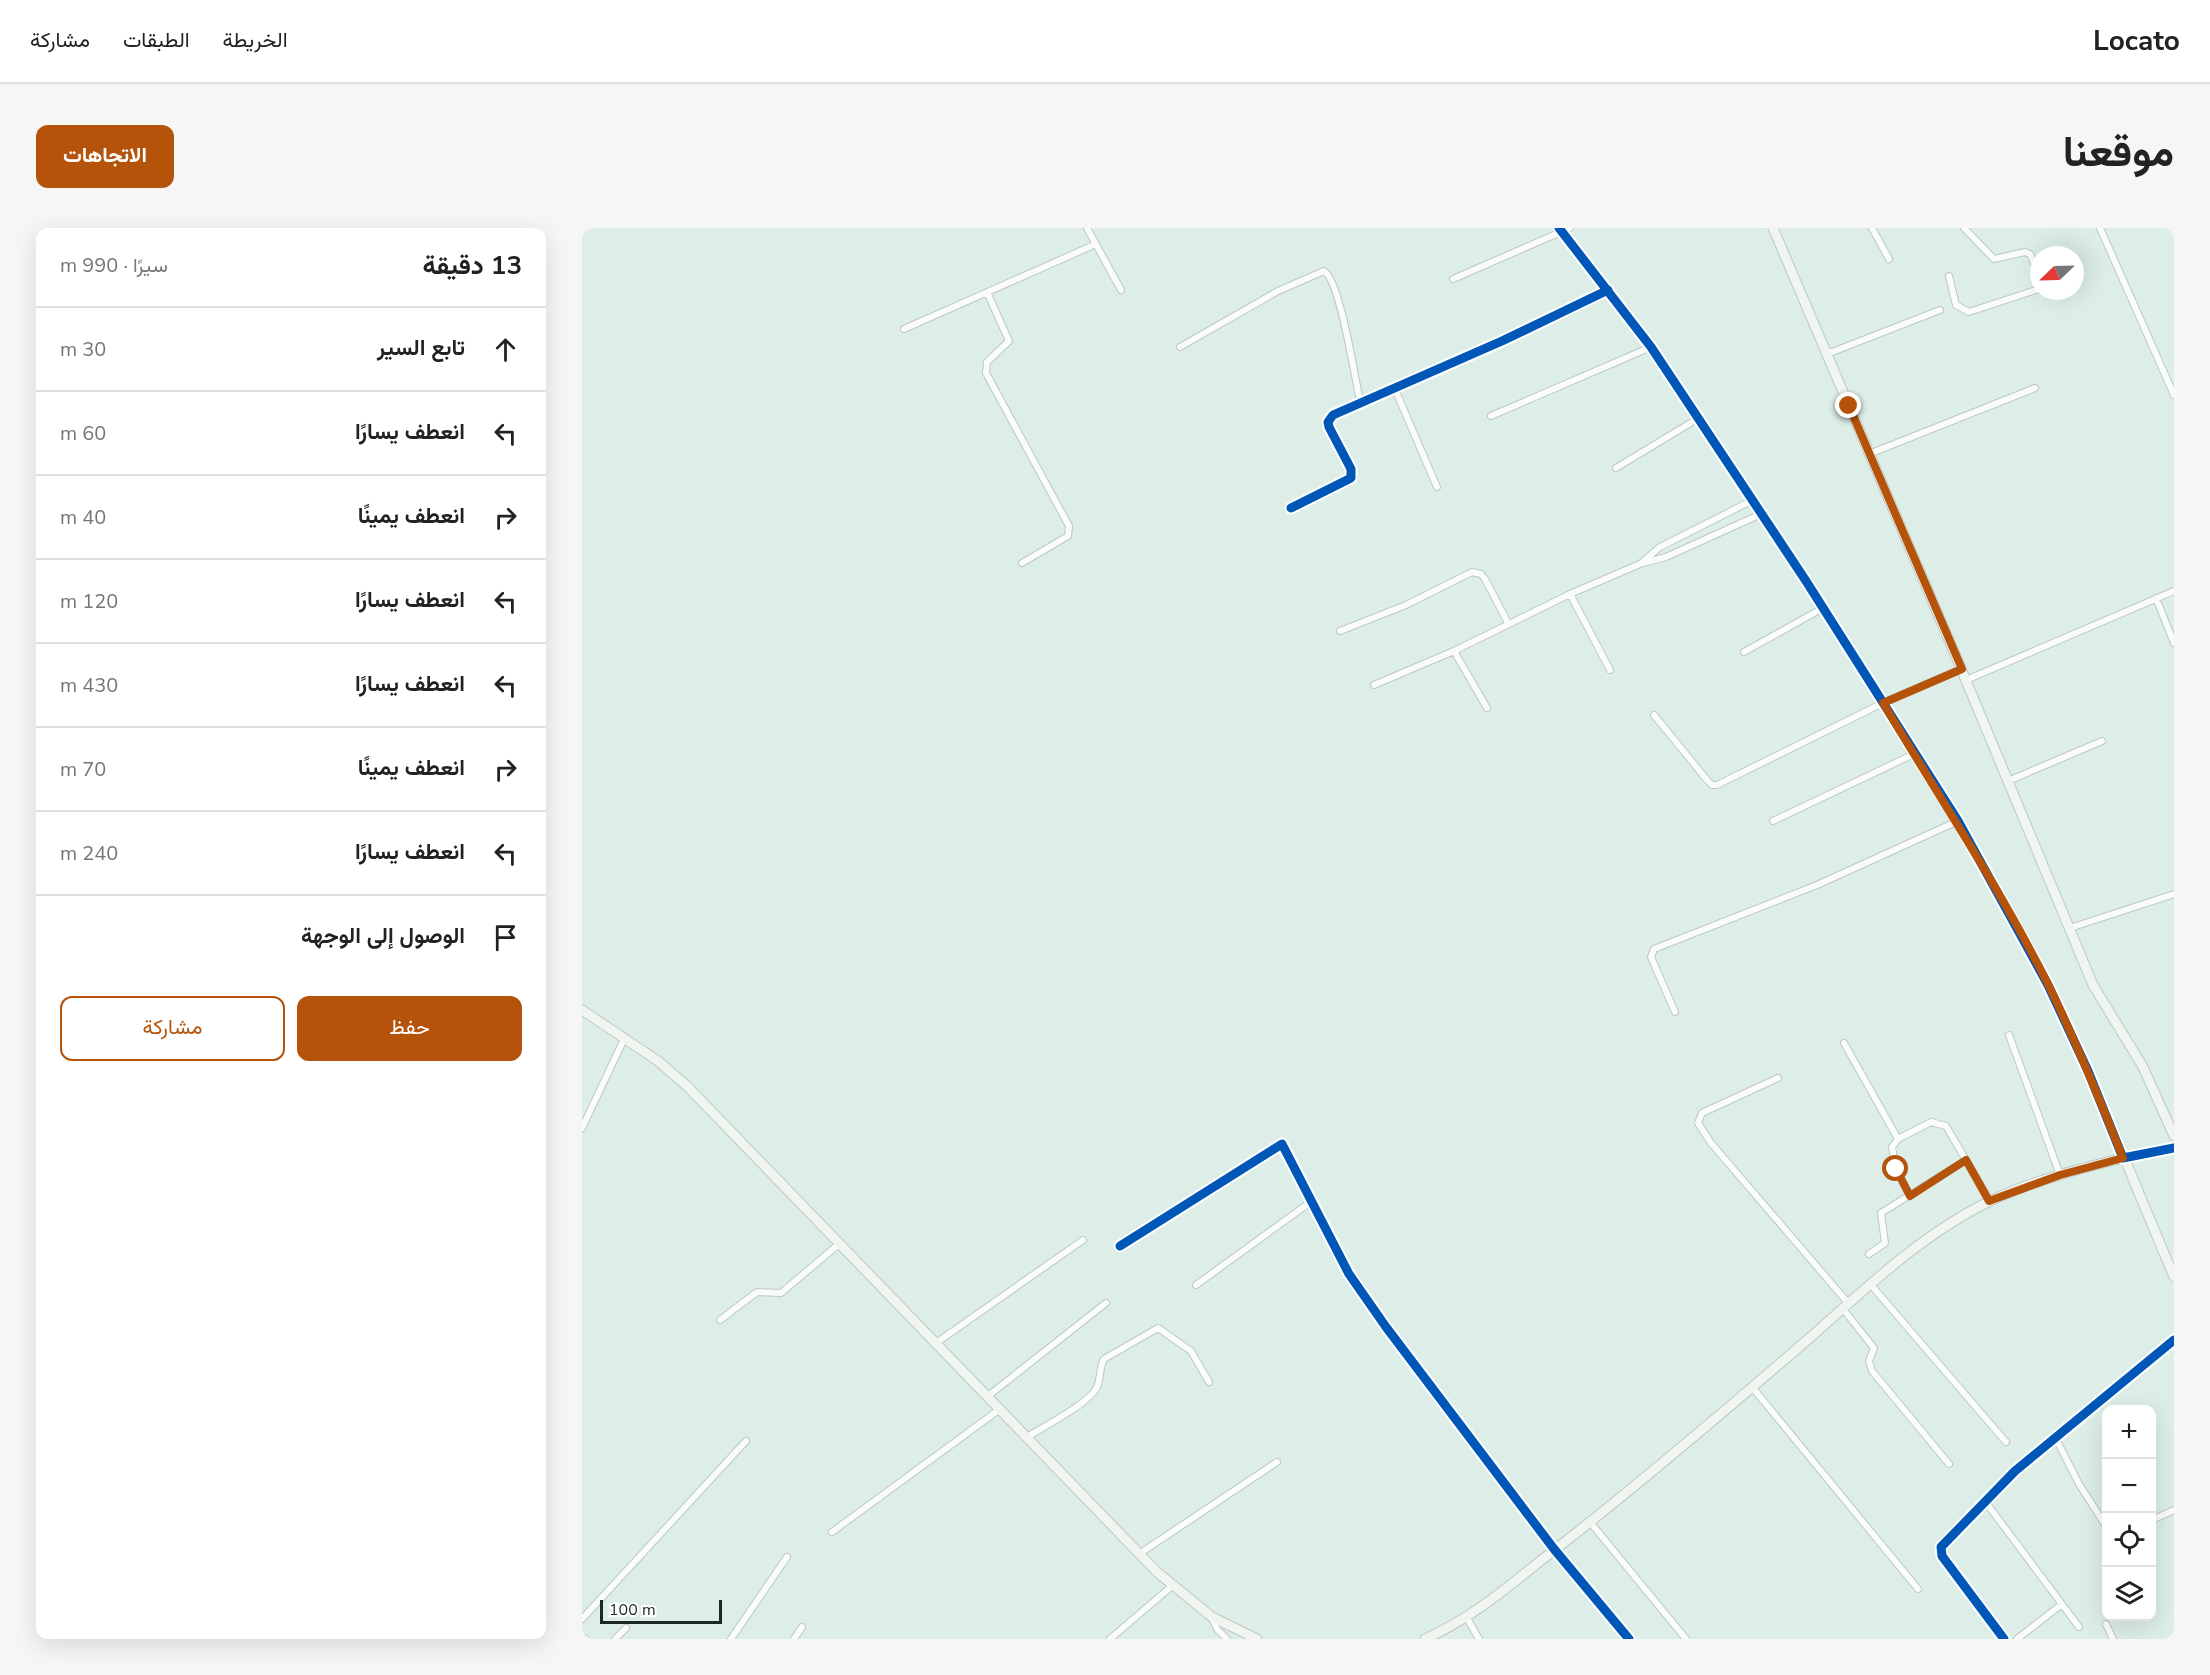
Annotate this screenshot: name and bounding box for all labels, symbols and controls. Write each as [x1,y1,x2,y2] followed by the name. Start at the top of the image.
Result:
[2093,22,2180,60] text: Locato
[30,26,90,54] text: مشاركة
[123,26,190,54] text: الطبقات
[223,26,288,54] text: الخريطة
[2063,124,2174,181] text: موقعنا
[36,125,174,188] button: الاتجاهات
[2030,246,2084,300] north arrow
[422,248,522,283] text: 13 دقيقة
[60,252,168,279] text: سيرًا · 990 m
[377,333,465,363] text: تابع السير
[489,333,522,366] icon: ahead
[60,336,106,363] text: 30 m
[1835,392,1861,418] route end
[355,417,465,447] text: انعطف يسارًا
[489,417,522,450] icon: left
[60,420,106,447] text: 60 m
[358,501,465,531] text: انعطف يمينًا
[489,501,522,534] icon: right
[60,504,106,531] text: 40 m
[355,585,465,615] text: انعطف يسارًا
[489,585,522,618] icon: left
[60,588,118,615] text: 120 m
[355,669,465,699] text: انعطف يسارًا
[489,669,522,702] icon: left
[60,672,118,699] text: 430 m
[358,753,465,783] text: انعطف يمينًا
[489,753,522,786] icon: right
[60,756,106,783] text: 70 m
[355,837,465,867] text: انعطف يسارًا
[489,837,522,870] icon: left
[60,840,118,867] text: 240 m
[301,921,465,951] text: الوصول إلى الوجهة
[489,921,522,954] icon: arrive
[60,996,285,1061] button: مشاركة
[297,996,522,1061] button: حفظ
[1882,1155,1908,1181] route start
[2102,1405,2156,1621] map controls
[2102,1405,2156,1459] button: +
[2102,1459,2156,1513] button: −
[2102,1513,2156,1567] button: locate
[2102,1567,2156,1621] button: layers
[600,1597,722,1624] scale bar
[609,1599,656,1621] text: 100 m

